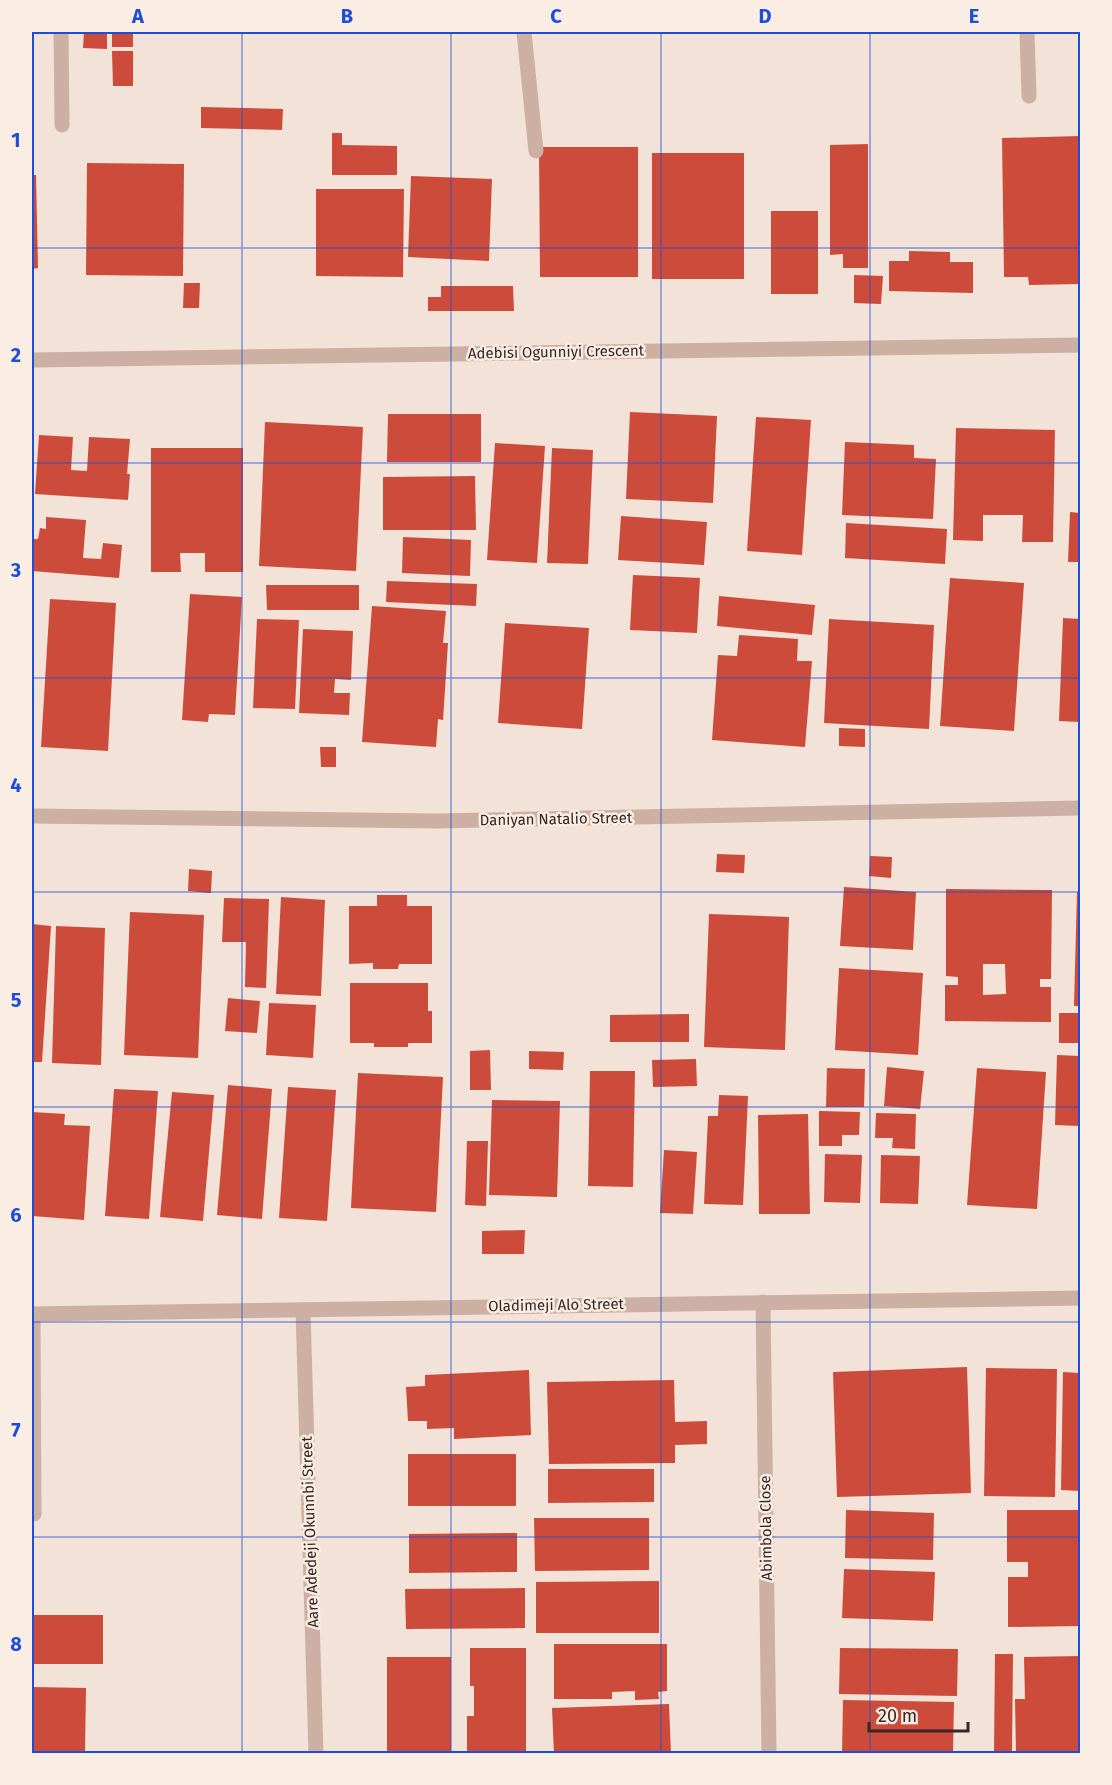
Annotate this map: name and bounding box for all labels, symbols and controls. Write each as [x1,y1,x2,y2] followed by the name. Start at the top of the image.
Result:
[131,4,145,28] text: A
[341,4,353,28] text: B
[550,4,562,28] text: C
[758,4,772,28] text: D
[969,4,979,28] text: E
[11,128,21,152] text: 1
[468,341,645,363] street label: Adebisi Ogunniyi Crescent
[11,343,21,367] text: 2
[10,558,21,582] text: 3
[10,773,22,797] text: 4
[480,809,633,829] street label: Daniyan Natalio Street
[11,988,22,1012] text: 5
[10,1203,22,1227] text: 6
[488,1295,625,1315] street label: Oladimeji Alo Street
[11,1418,21,1442] text: 7
[298,1435,322,1628] street label: Aare Adedeji Okunnbi Street
[756,1475,776,1581] street label: Abimbola Close
[10,1632,22,1656] text: 8
[869,1695,968,1733] scale bar
[878,1705,917,1727] text: 20 m

